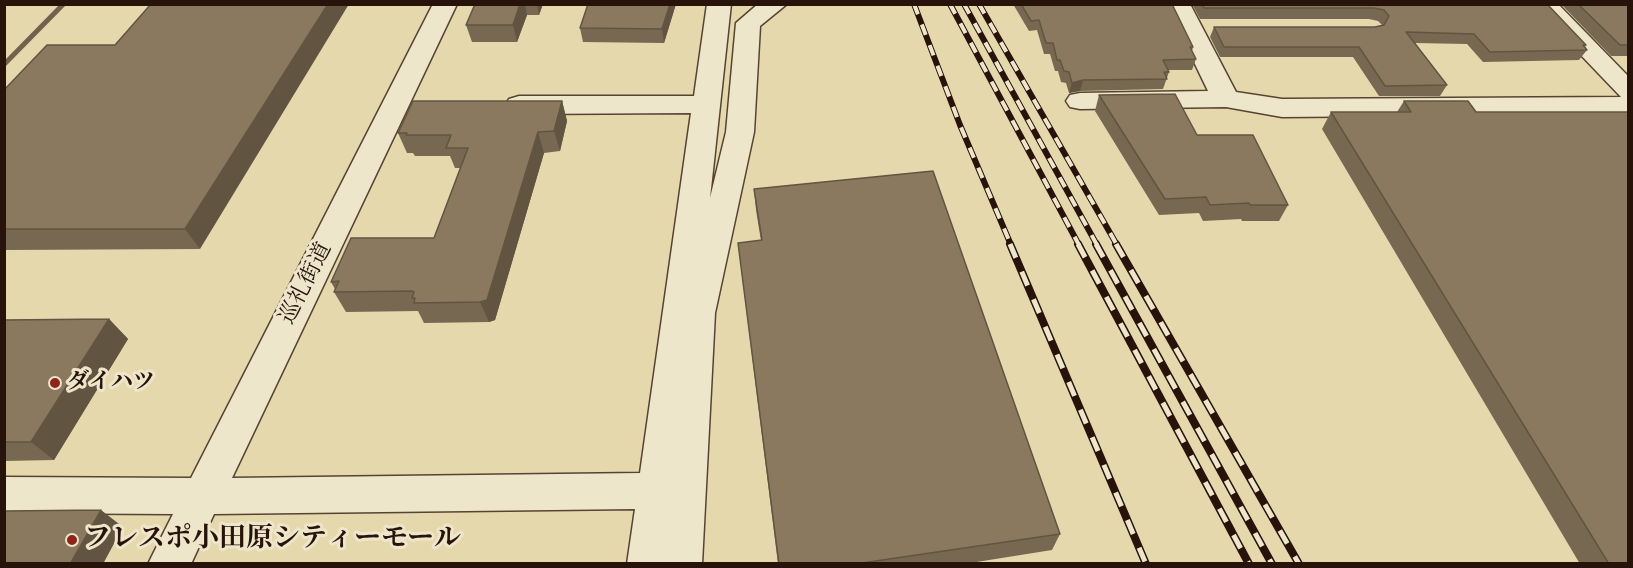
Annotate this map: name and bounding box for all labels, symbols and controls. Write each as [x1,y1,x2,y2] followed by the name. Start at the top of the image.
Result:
[275,239,339,329] street label: 巡礼街道
[67,370,155,396] place label: ダイハツ
[48,376,62,390] marker: ダイハツ
[84,524,461,556] place label: フレスポ小田原シティーモール
[65,533,79,547] marker: フレスポ小田原シティーモール

